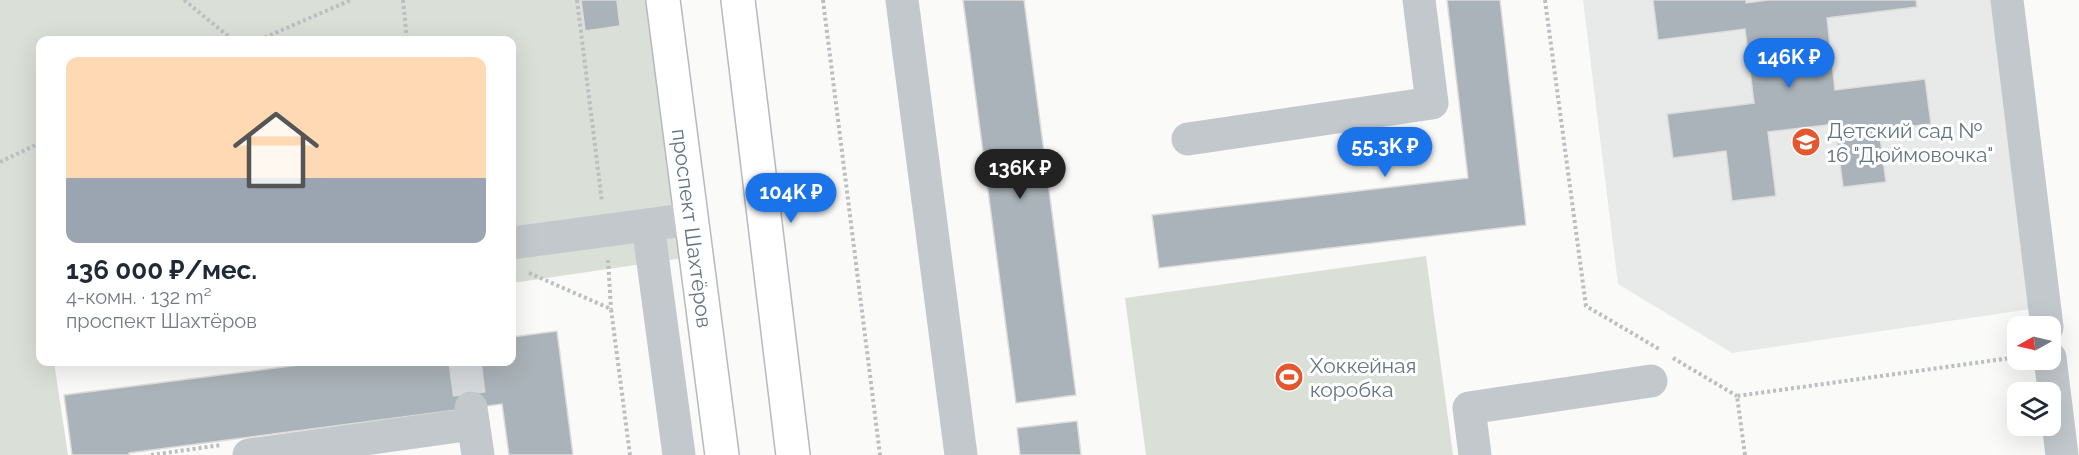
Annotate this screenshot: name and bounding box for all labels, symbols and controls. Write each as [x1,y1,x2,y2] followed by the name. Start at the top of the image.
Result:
[1740,38,1838,89] pin: 146K ₽
[1758,45,1821,69] text: 146K ₽
[222,96,330,204] icon: home
[1827,118,1993,167] place label: Детский сад № 16 "Дюймовочка"
[1790,126,1822,158] school or university icon: Детский сад № 16 "Дюймовочка"
[667,127,718,329] street label: проспект Шахтёров
[1330,127,1440,178] pin: 55.3K ₽
[1351,134,1419,158] text: 55.3K ₽
[971,149,1069,200] pin: 136K ₽
[989,156,1051,180] text: 136K ₽
[742,173,840,224] pin: 104K ₽
[759,180,823,204] text: 104K ₽
[66,255,257,285] text: 136 000 ₽/мес.
[66,285,211,309] text: 4-комн. · 132 m²
[66,309,257,333] text: проспект Шахтёров
[2007,316,2061,370] north arrow
[2007,316,2061,436] map controls
[1310,353,1416,402] place label: Хоккейная коробка
[1273,361,1305,393] sports icon: Хоккейная коробка
[2007,382,2061,436] button: layers

